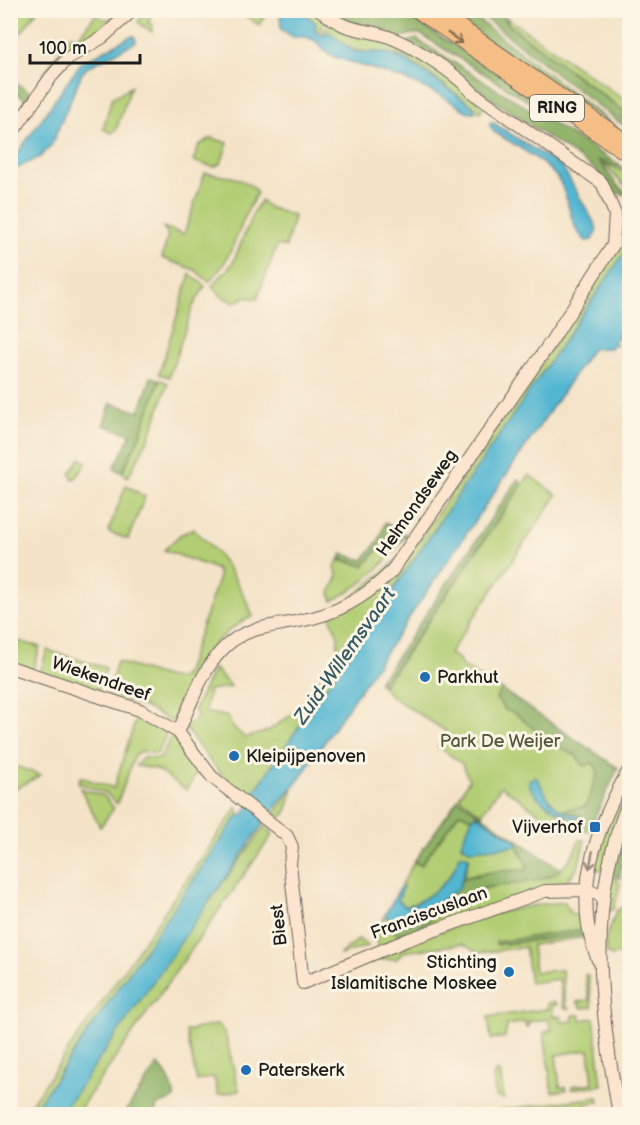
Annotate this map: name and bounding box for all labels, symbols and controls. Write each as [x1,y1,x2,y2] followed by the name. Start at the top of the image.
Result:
[30,27,140,65] scale bar
[447,32,463,44] one-way arrow
[39,38,87,59] text: 100 m
[530,95,584,121] road number: RING
[372,445,462,561] street label: Helmondseweg
[288,583,401,730] water label: Zuid-Willemsvaart
[49,652,154,706] street label: Wiekendreef
[437,667,499,688] place label: Parkhut
[418,670,432,684] marker: Parkhut
[440,731,561,752] park label: Park De Weijer
[246,746,366,767] place label: Kleipijpenoven
[227,749,241,763] marker: Kleipijpenoven
[512,817,583,838] place label: Vijverhof
[588,820,602,834] marker: Vijverhof
[585,850,596,869] one-way arrow
[368,882,490,944] street label: Franciscuslaan
[266,903,292,947] street label: Biest
[331,952,497,994] place label: Stichting Islamitische Moskee
[502,965,516,979] marker: Stichting Islamitische Moskee
[258,1060,345,1081] place label: Paterskerk
[239,1063,253,1077] marker: Paterskerk

